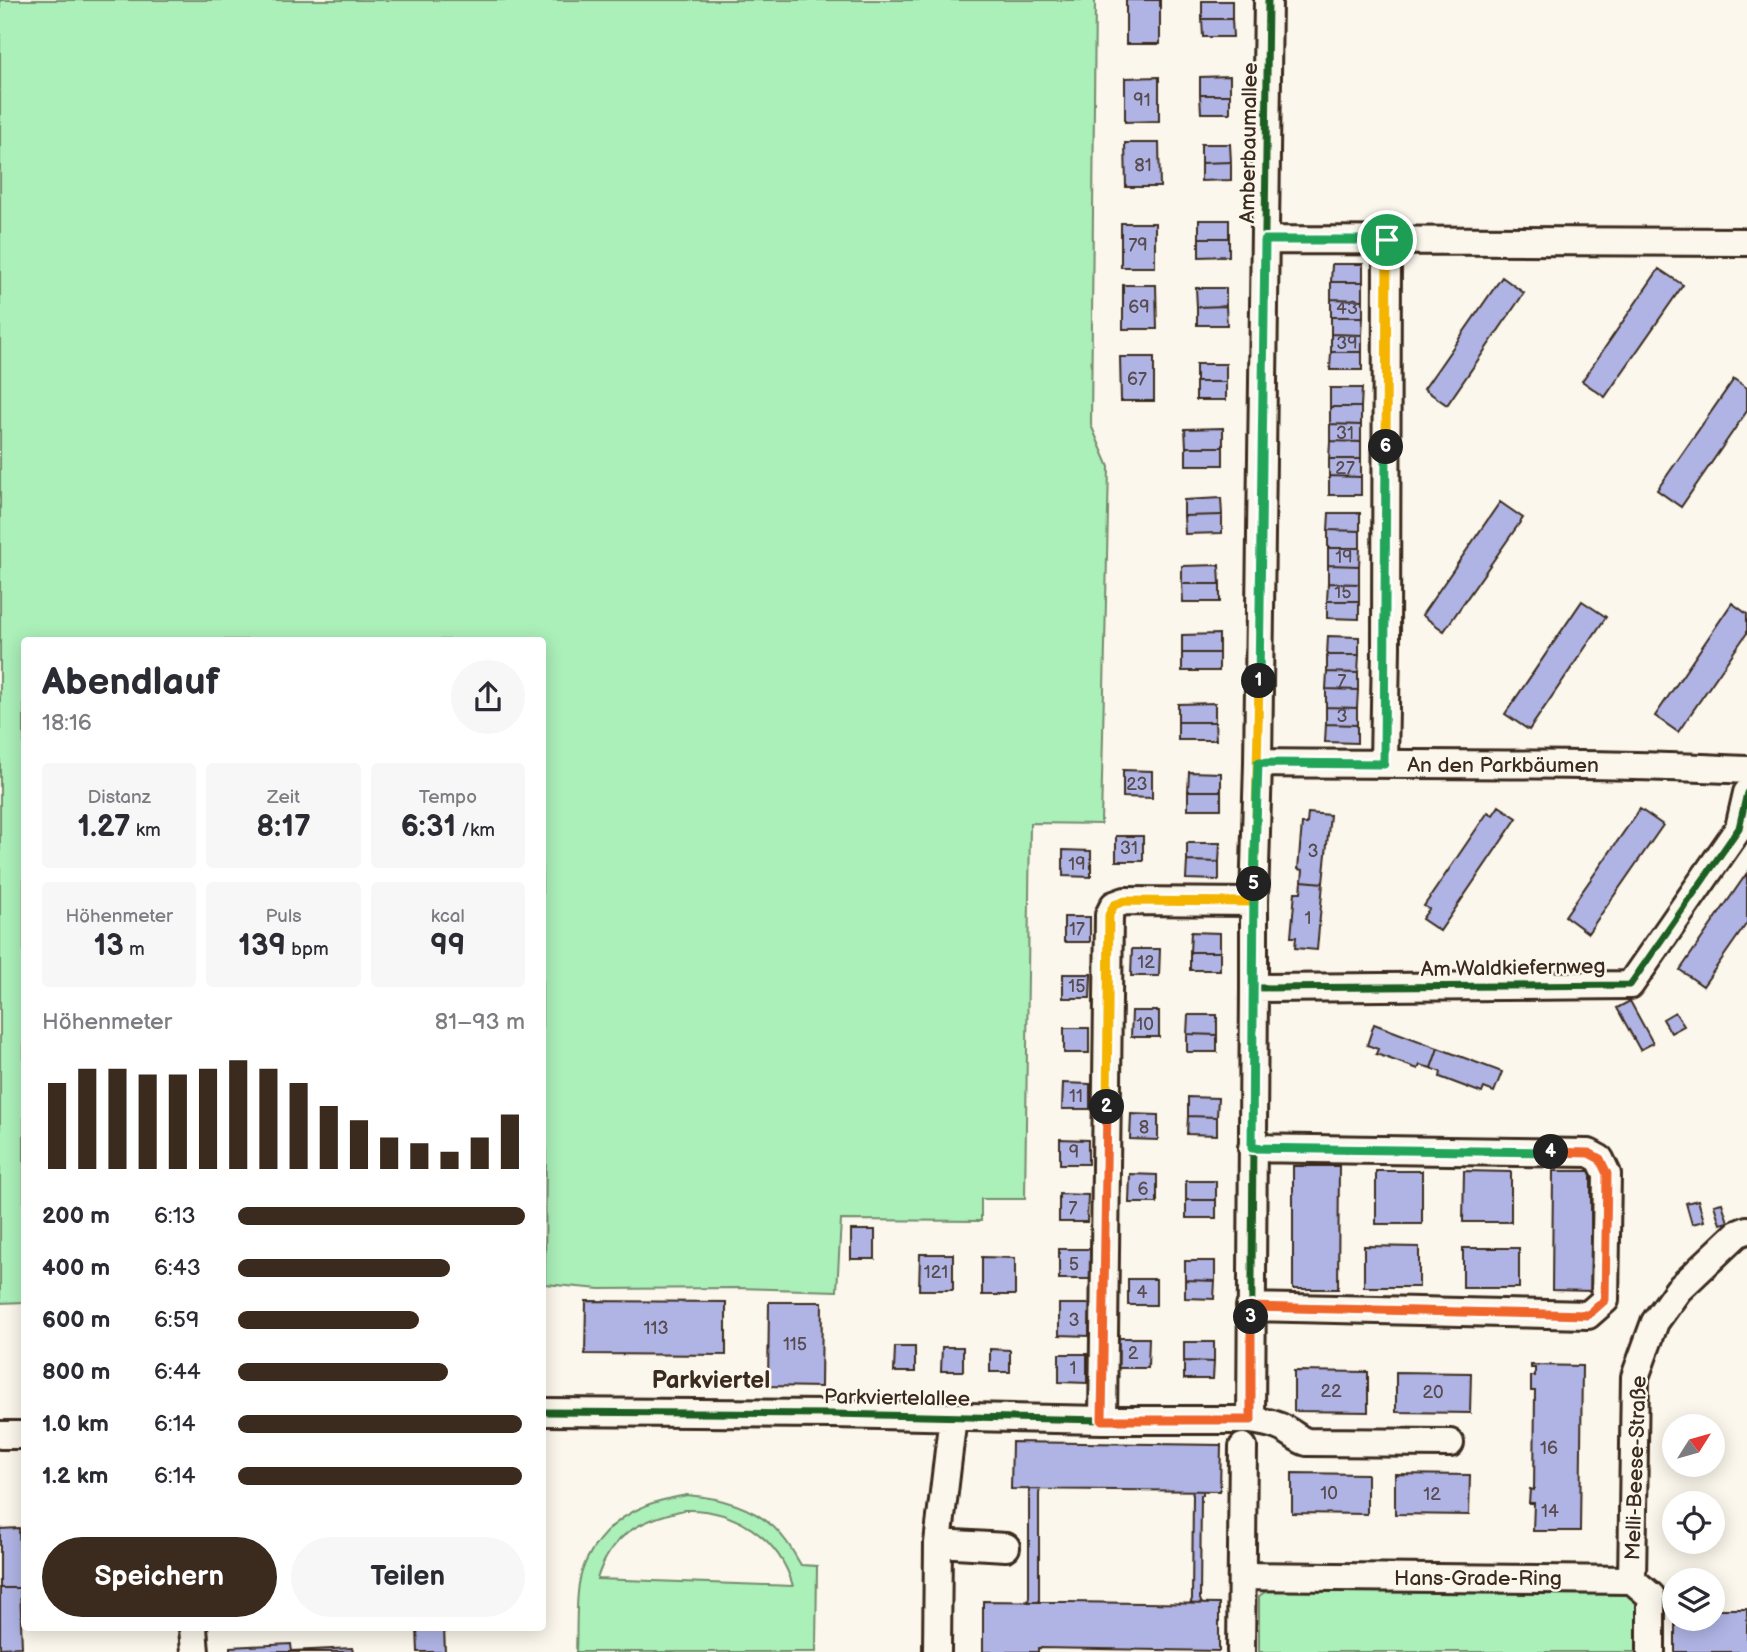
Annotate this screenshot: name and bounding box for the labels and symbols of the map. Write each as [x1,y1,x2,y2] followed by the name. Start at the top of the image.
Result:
[1235,62,1263,224] street label: Amberbaumallee
[1133,90,1151,111] house number: 91
[1134,155,1152,176] house number: 81
[1357,210,1417,270] pin
[1128,235,1148,256] house number: 79
[1128,297,1150,318] house number: 69
[1336,298,1358,319] house number: 43
[1336,333,1358,354] house number: 39
[1127,369,1147,390] house number: 67
[1336,423,1354,444] house number: 31
[1368,430,1404,464] pin: 6
[1335,458,1355,479] house number: 27
[1335,547,1353,568] house number: 19
[1334,582,1352,603] house number: 15
[1242,664,1276,698] pin: 1
[1338,671,1347,692] house number: 7
[1336,706,1348,727] house number: 3
[1407,753,1599,778] street label: An den Parkbäumen
[1126,774,1148,795] house number: 23
[1120,838,1138,859] house number: 31
[1307,841,1319,862] house number: 3
[1068,854,1086,875] house number: 19
[1236,866,1272,902] pin: 5
[1305,908,1311,929] house number: 1
[1069,919,1085,940] house number: 17
[1137,952,1155,973] house number: 12
[1420,954,1606,982] street label: Am Waldkiefernweg
[1068,976,1086,997] house number: 15
[1136,1014,1154,1035] house number: 10
[1069,1086,1083,1107] house number: 11
[1090,1090,1124,1124] pin: 2
[1139,1117,1149,1138] house number: 8
[1534,1134,1568,1170] pin: 4
[1069,1142,1079,1163] house number: 9
[1138,1179,1149,1200] house number: 6
[1069,1198,1078,1219] house number: 7
[1069,1254,1079,1275] house number: 5
[924,1262,948,1283] house number: 121
[1137,1282,1148,1303] house number: 4
[1234,1300,1268,1334] pin: 3
[1068,1310,1080,1331] house number: 3
[643,1318,669,1339] house number: 113
[783,1334,807,1355] house number: 115
[1128,1343,1139,1364] house number: 2
[1070,1358,1076,1379] house number: 1
[652,1366,770,1395] district label: Parkviertel
[1620,1375,1652,1561] street label: Melli-Beese-Straße
[1320,1381,1342,1402] house number: 22
[1422,1382,1444,1403] house number: 20
[824,1384,970,1412] street label: Parkviertelallee
[1662,1414,1726,1477] north arrow
[1540,1438,1558,1459] house number: 16
[1320,1483,1338,1504] house number: 10
[1423,1484,1441,1505] house number: 12
[1541,1501,1559,1522] house number: 14
[1394,1566,1562,1591] street label: Hans-Grade-Ring

